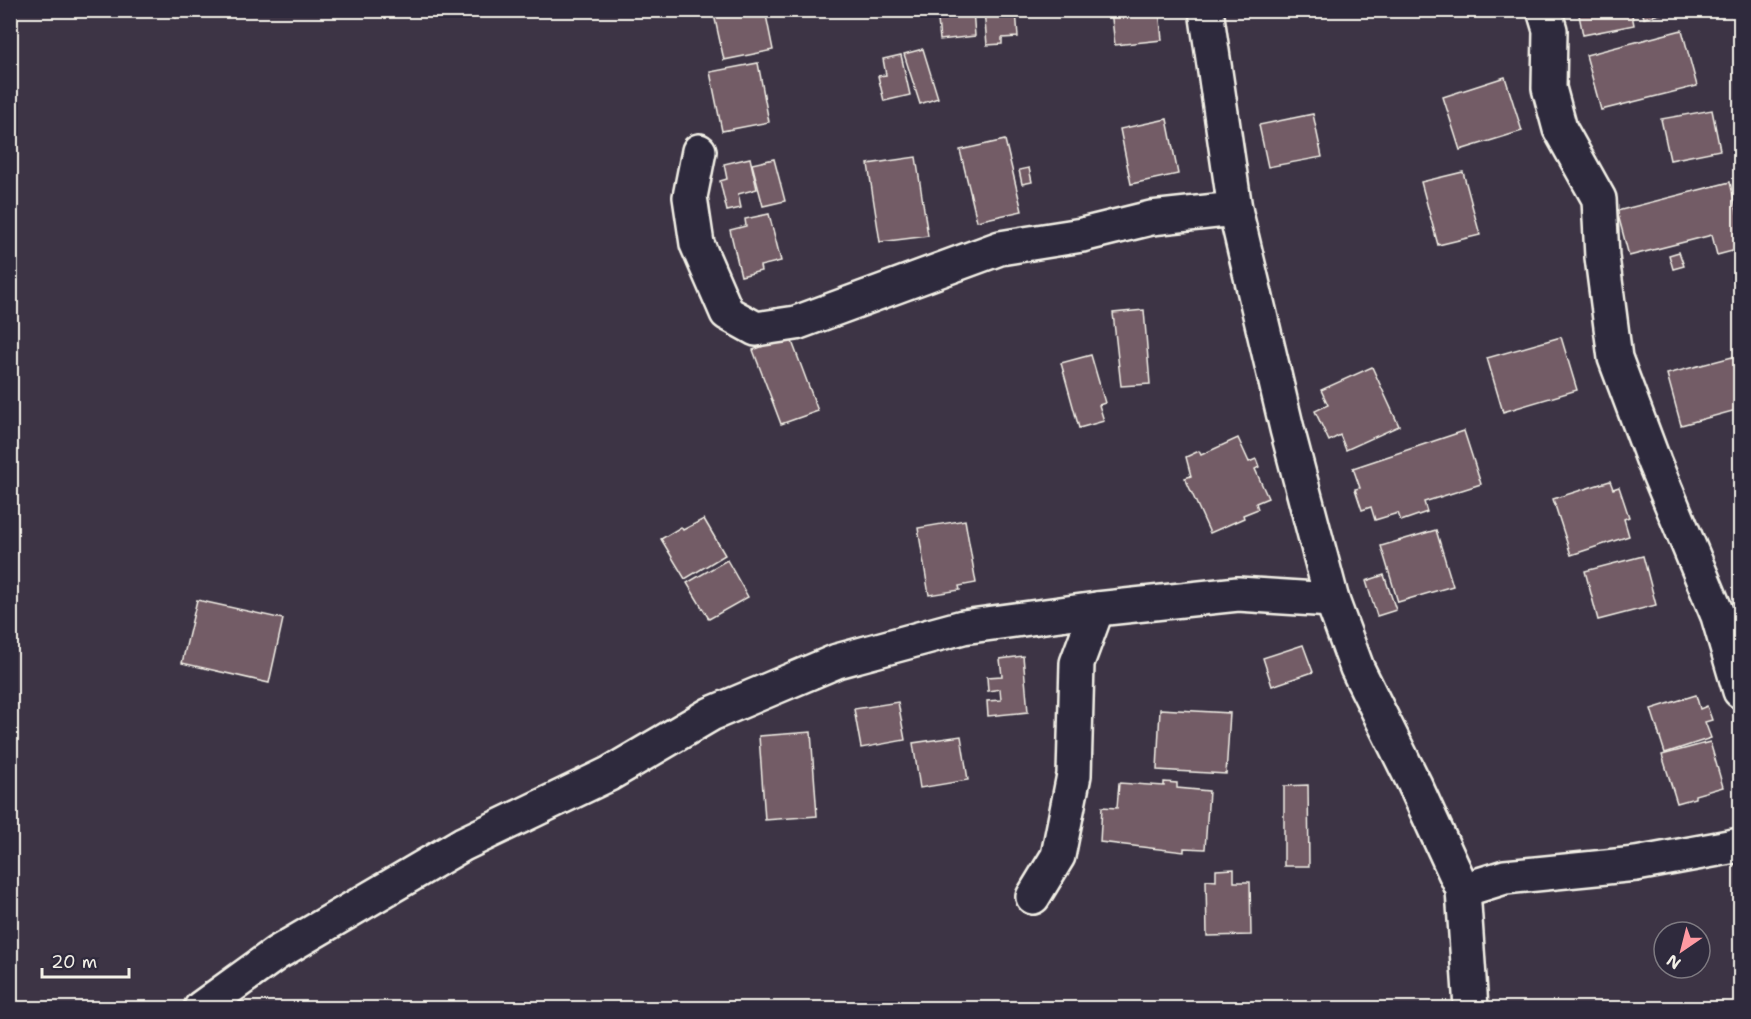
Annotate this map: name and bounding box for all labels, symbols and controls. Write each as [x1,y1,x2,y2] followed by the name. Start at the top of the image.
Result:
[1652,920,1712,980] north arrow
[42,941,129,979] scale bar
[51,950,97,974] text: 20 m
[1662,950,1685,974] text: N

